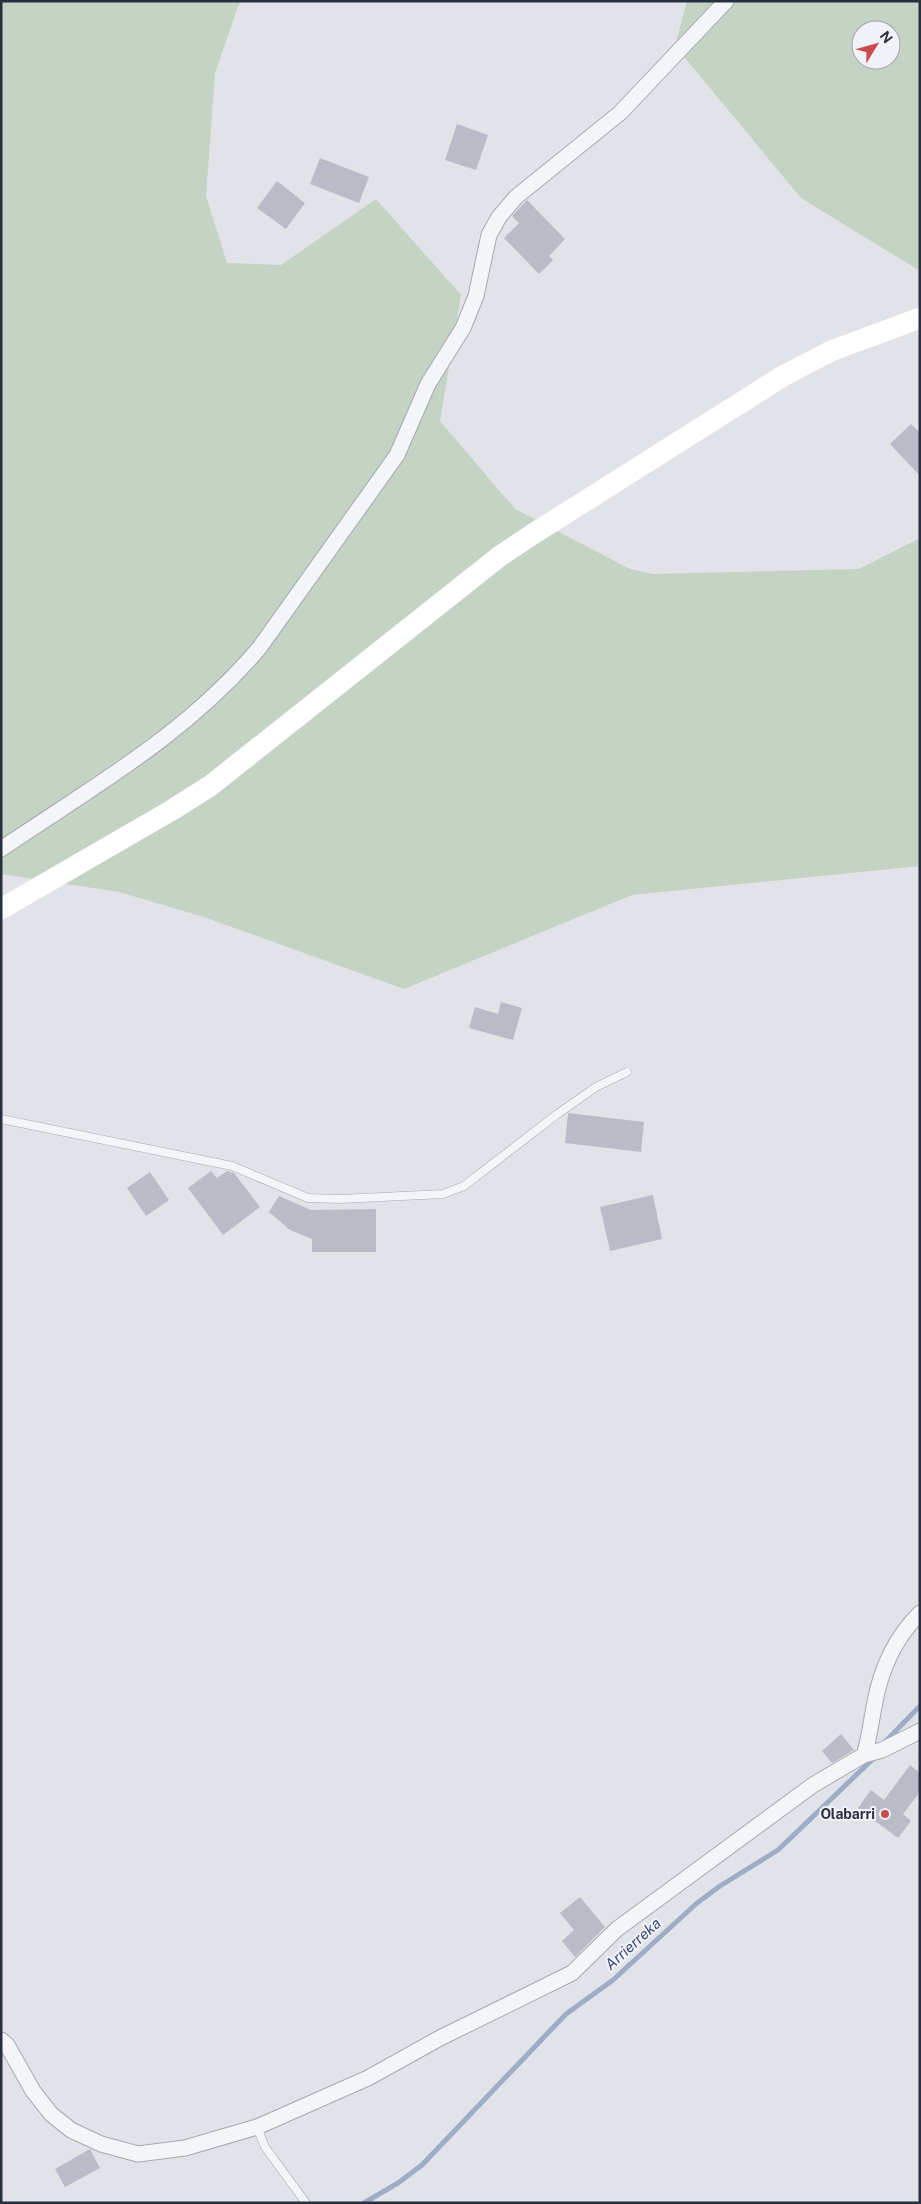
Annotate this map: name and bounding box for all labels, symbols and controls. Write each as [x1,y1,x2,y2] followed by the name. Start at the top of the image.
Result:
[851,20,901,70] north arrow
[877,28,896,46] text: N
[820,1806,875,1822] place label: Olabarri
[879,1808,891,1820] marker: Olabarri
[601,1914,664,1973] water label: Arrierreka

